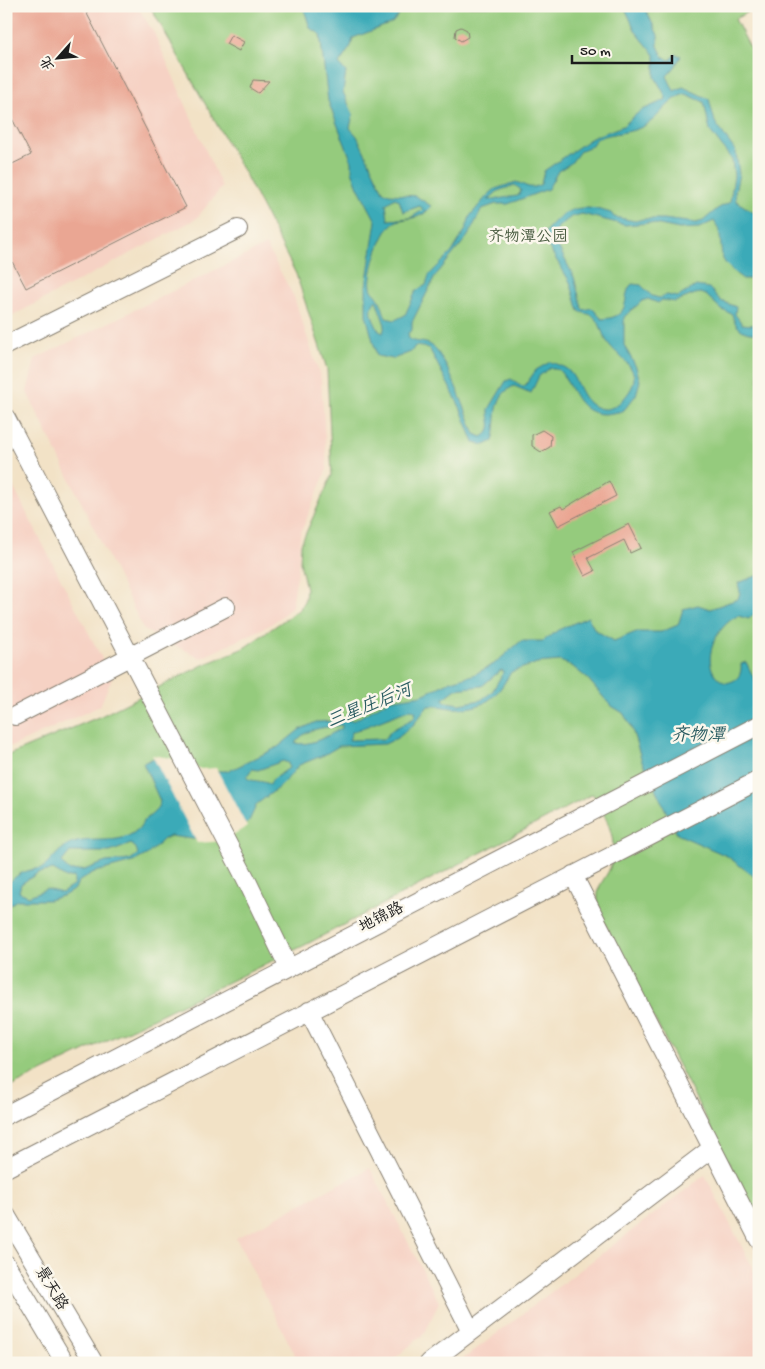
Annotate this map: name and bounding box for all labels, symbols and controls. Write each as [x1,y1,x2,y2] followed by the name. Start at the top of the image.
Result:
[32,32,82,82] north arrow
[572,32,672,64] scale bar
[580,43,611,61] text: 50 m
[38,53,59,73] text: 北
[488,227,568,248] park label: 齐物潭公园
[324,678,418,734] water label: 三星庄后河
[671,725,727,747] water label: 齐物潭
[355,898,408,938] street label: 地锦路
[29,1262,72,1314] street label: 景天路

